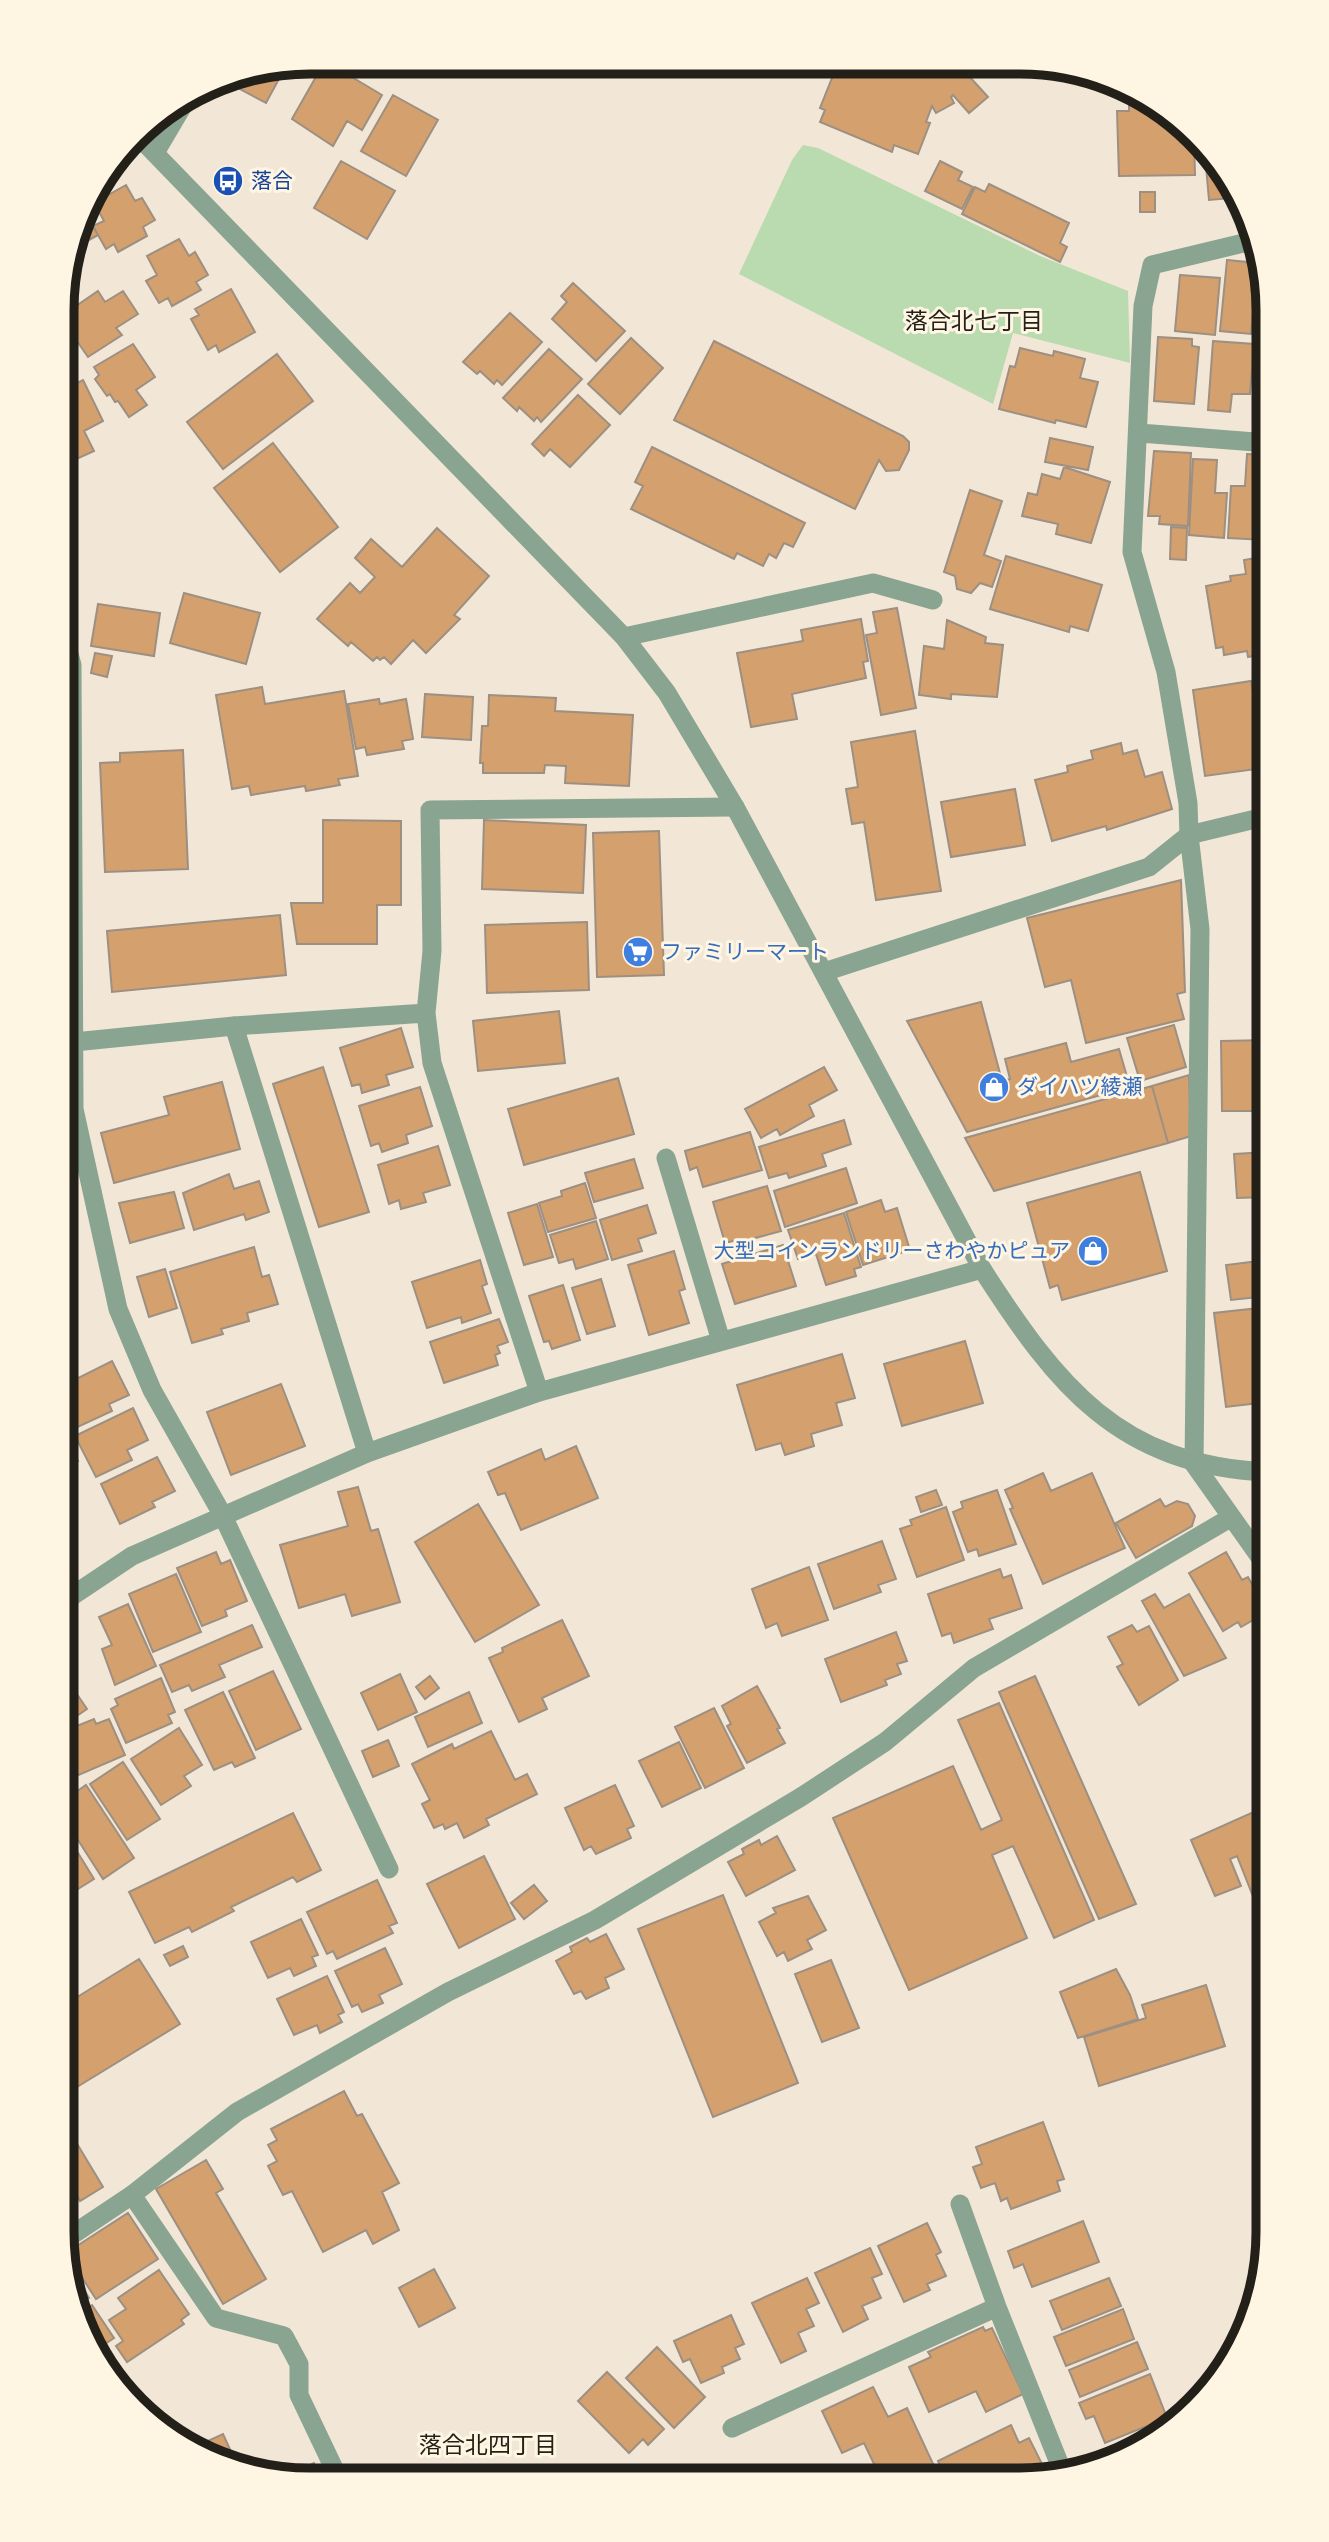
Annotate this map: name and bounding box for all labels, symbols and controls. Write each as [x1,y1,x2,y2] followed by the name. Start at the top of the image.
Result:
[211,164,245,198] bus stop icon: 落合
[251,166,293,194] place label: 落合
[905,305,1043,335] district label: 落合北七丁目
[621,935,655,969] supermarket icon: ファミリーマート
[661,937,829,965] place label: ファミリーマート
[977,1070,1011,1104] shop icon: ダイハツ綾瀬
[1017,1072,1143,1100] place label: ダイハツ綾瀬
[1076,1234,1110,1268] shop icon: 大型コインランドリーさわやかピュア
[713,1236,1070,1264] place label: 大型コインランドリーさわやかピュア
[419,2429,557,2459] district label: 落合北四丁目

